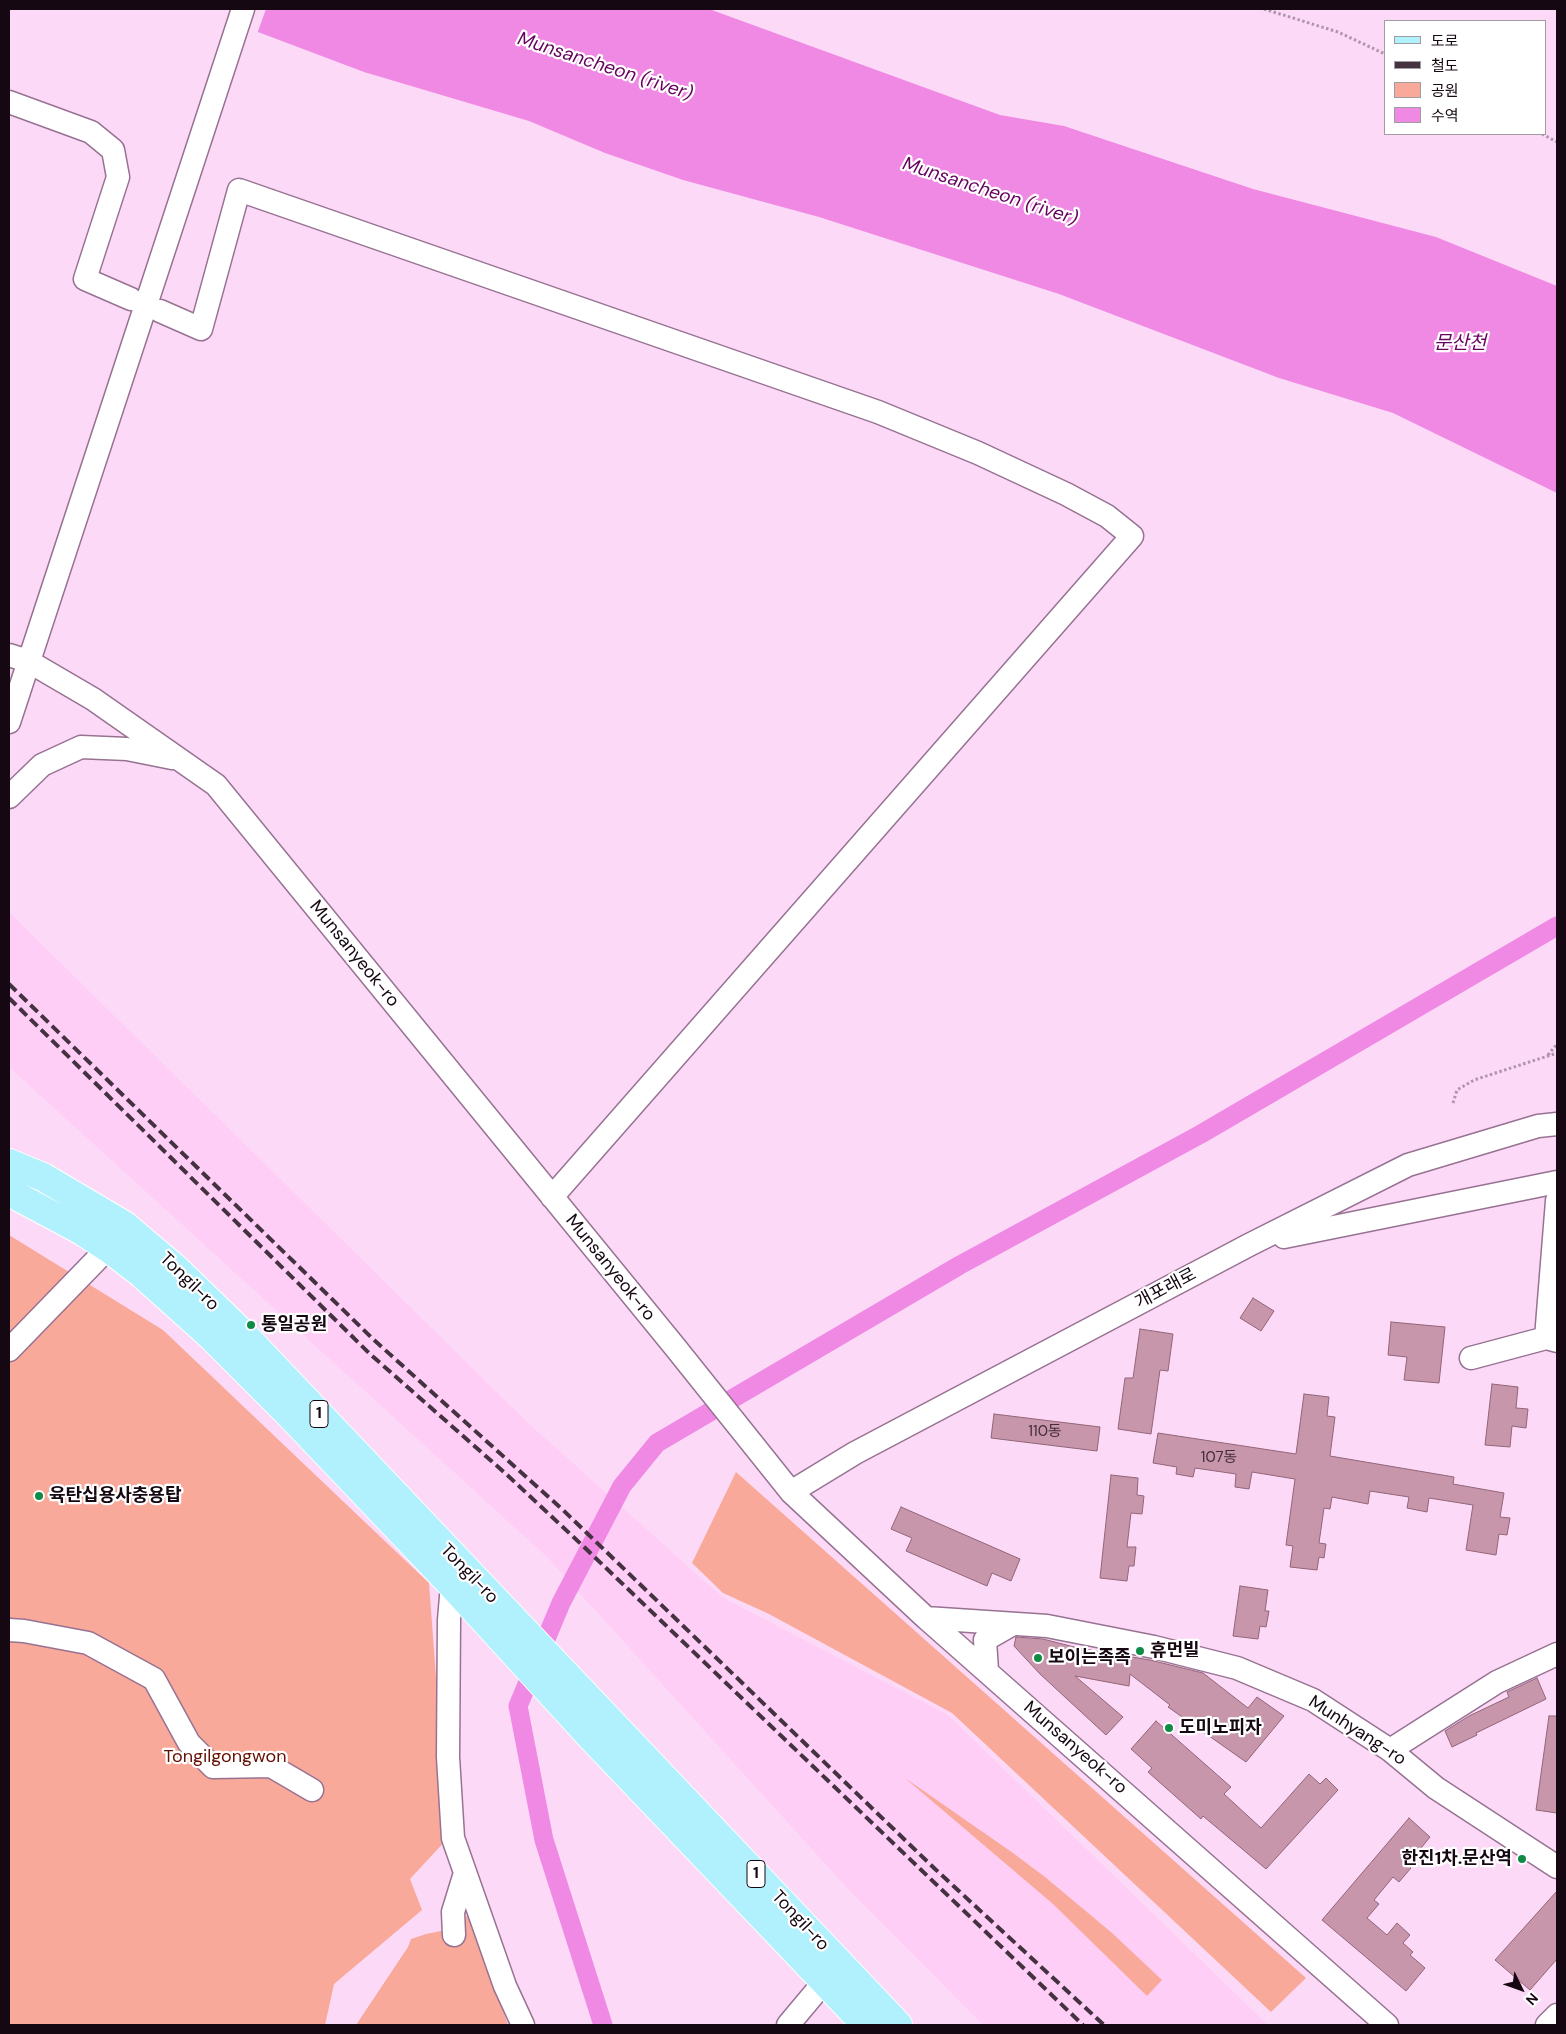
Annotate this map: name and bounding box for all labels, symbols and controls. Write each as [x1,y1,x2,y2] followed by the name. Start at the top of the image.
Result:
[1384,20,1546,135] legend
[515,28,695,106] water label: Munsancheon (river)
[1431,31,1459,51] text: 도로
[1431,56,1459,76] text: 철도
[1431,81,1459,101] text: 공원
[1431,106,1459,126] text: 수역
[900,153,1080,231] water label: Munsancheon (river)
[1434,333,1486,355] water label: 문산천
[305,896,403,1012] street label: Munsanyeok-ro
[561,1210,659,1326] street label: Munsanyeok-ro
[155,1248,223,1316] street label: Tongil-ro
[1132,1264,1200,1314] street label: 개포래로
[261,1314,327,1336] place label: 통일공원
[245,1319,257,1331] marker: 통일공원
[310,1400,328,1428] road number: 1
[1028,1423,1062,1441] house number: 110동
[1201,1449,1237,1467] house number: 107동
[49,1485,181,1507] place label: 육탄십용사충용탑
[33,1490,45,1502] marker: 육탄십용사충용탑
[435,1540,503,1608] street label: Tongil-ro
[1150,1640,1200,1662] place label: 휴먼빌
[1134,1645,1146,1657] marker: 휴먼빌
[1048,1647,1131,1669] place label: 보이는족족
[1032,1652,1044,1664] marker: 보이는족족
[1304,1691,1410,1771] street label: Munhyang-ro
[1019,1697,1131,1799] street label: Munsanyeok-ro
[1179,1717,1262,1739] place label: 도미노피자
[1163,1722,1175,1734] marker: 도미노피자
[164,1746,286,1768] park label: Tongilgongwon
[1402,1848,1512,1870] place label: 한진1차.문산역
[1516,1853,1528,1865] marker: 한진1차.문산역
[747,1860,765,1888] road number: 1
[767,1886,833,1956] street label: Tongil-ro
[1496,1964,1546,2014] north arrow
[1522,1989,1542,2009] text: N

